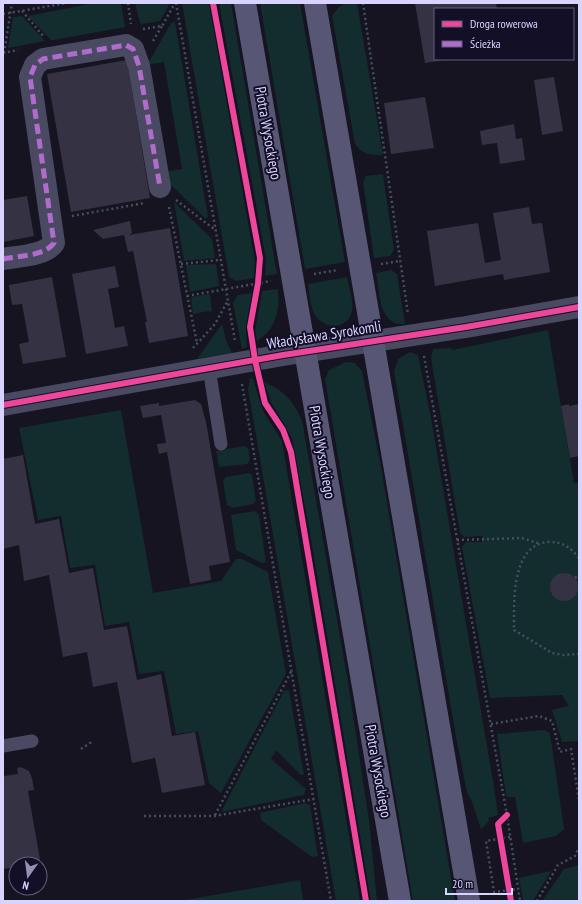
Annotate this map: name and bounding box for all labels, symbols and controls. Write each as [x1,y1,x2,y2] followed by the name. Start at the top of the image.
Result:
[434,8,574,60] legend
[470,16,538,31] text: Droga rowerowa
[470,36,501,51] text: Ścieżka
[251,85,286,181] street label: Piotra Wysockiego
[265,316,383,353] street label: Władysława Syrokomli
[305,404,340,500] street label: Piotra Wysockiego
[361,723,396,819] street label: Piotra Wysockiego
[8,856,48,896] north arrow
[446,870,512,896] scale bar
[452,876,473,891] text: 20 m
[21,878,30,893] text: N

